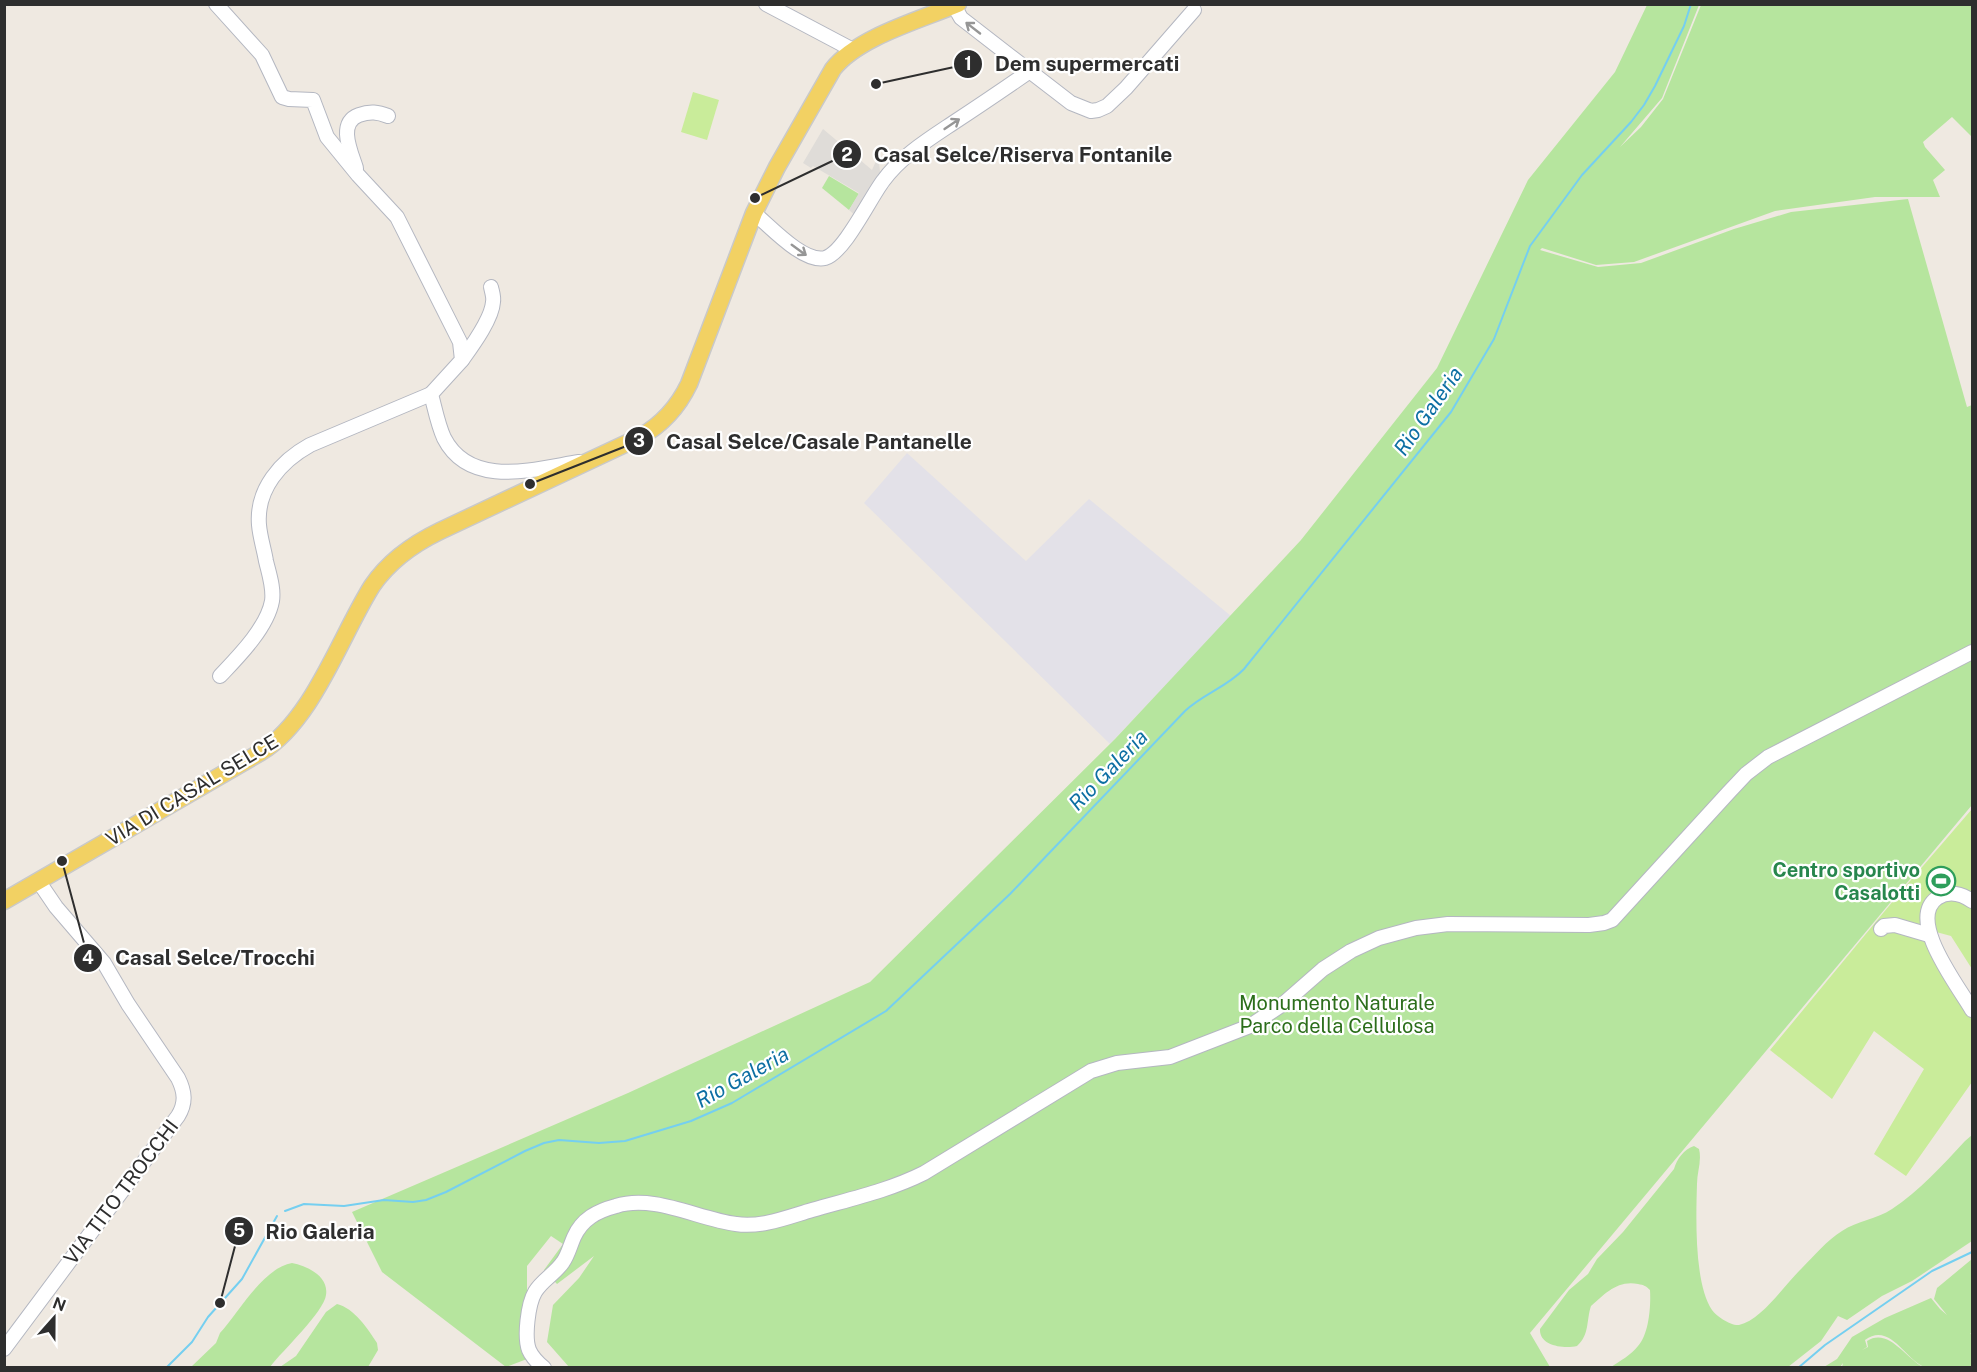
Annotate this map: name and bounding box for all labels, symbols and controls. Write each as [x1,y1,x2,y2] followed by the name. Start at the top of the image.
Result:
[965,21,981,34] one-way arrow
[953,44,1191,83] callout: Dem supermercati
[995,51,1179,76] text: Dem supermercati
[964,53,972,74] text: 1
[943,118,960,130] one-way arrow
[832,135,1185,174] callout: Casal Selce/Riserva Fontanile
[874,142,1172,167] text: Casal Selce/Riserva Fontanile
[841,144,853,165] text: 2
[791,243,807,256] one-way arrow
[1388,362,1468,460] water label: Rio Galeria
[624,422,984,461] callout: Casal Selce/Casale Pantanelle
[666,429,972,454] text: Casal Selce/Casale Pantanelle
[633,430,645,451] text: 3
[1063,724,1153,816] water label: Rio Galeria
[101,729,283,851] street label: VIA DI CASAL SELCE
[1772,858,1920,905] place label: Centro sportivo Casalotti
[1925,865,1957,897] sports icon: Centro sportivo Casalotti
[73,939,327,978] callout: Casal Selce/Trocchi
[115,945,315,970] text: Casal Selce/Trocchi
[82,947,94,968] text: 4
[1239,991,1435,1038] park label: Monumento Naturale Parco della Cellulosa
[691,1041,793,1113] water label: Rio Galeria
[59,1115,183,1269] street label: VIA TITO TROCCHI
[224,1212,387,1251] callout: Rio Galeria
[265,1219,375,1244] text: Rio Galeria
[233,1220,245,1241] text: 5
[24,1288,84,1348] north arrow
[50,1293,68,1316] text: N

